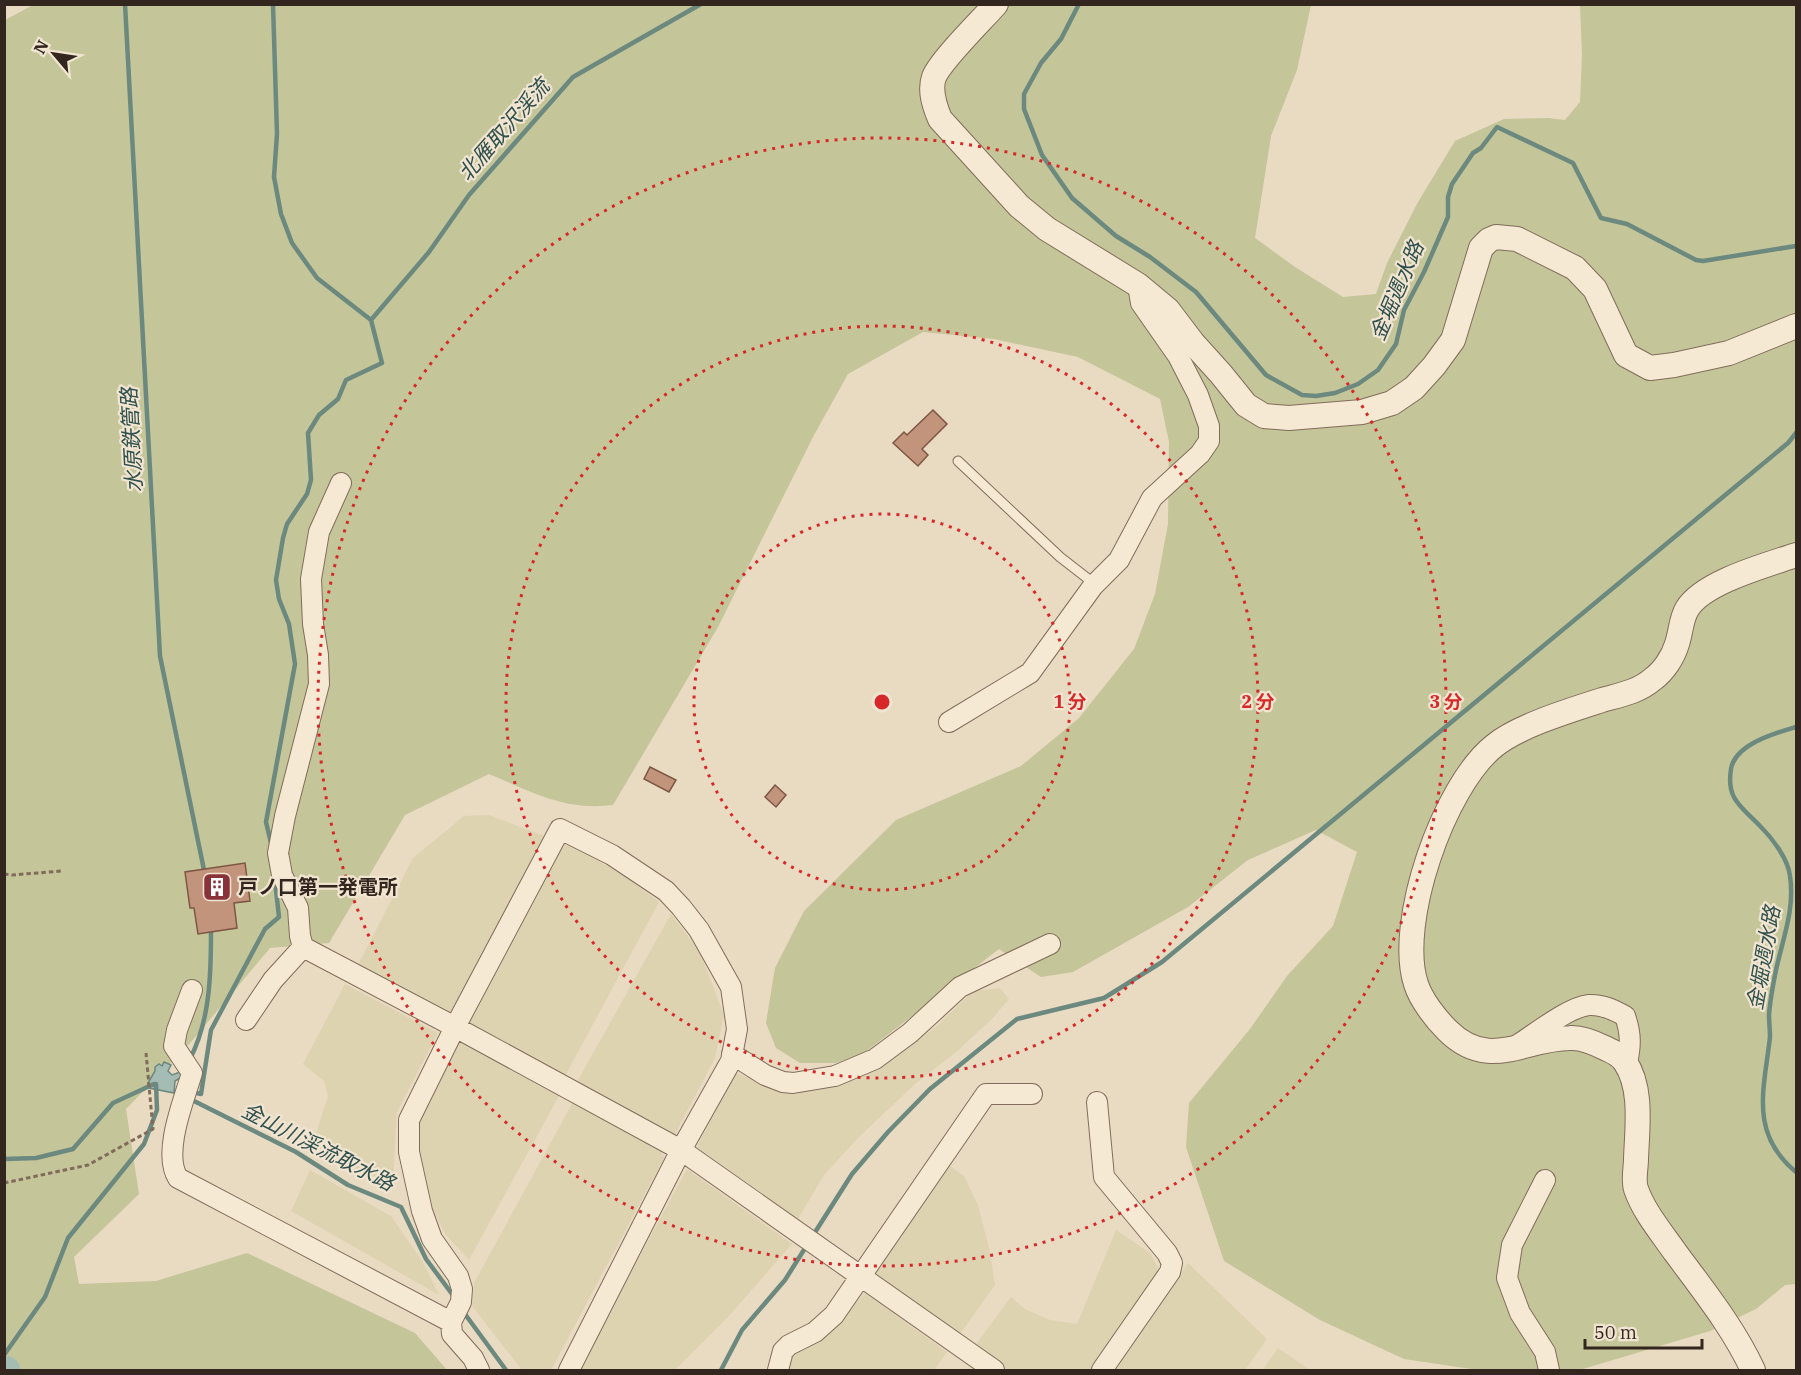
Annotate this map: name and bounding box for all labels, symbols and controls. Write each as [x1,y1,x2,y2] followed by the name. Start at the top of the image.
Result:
[24,24,84,84] north arrow
[29,36,53,57] text: N
[451,70,557,186] water label: 北雁取沢渓流
[1363,235,1430,344] water label: 金堀週水路
[114,385,148,493] water label: 水原鉄管路
[1054,690,1086,713] text: 1 分
[1242,690,1274,713] text: 2 分
[1430,690,1462,713] text: 3 分
[872,692,892,712] centre of rings
[201,871,233,903] building icon: 戸ノ口第一発電所
[238,873,398,900] place label: 戸ノ口第一発電所
[1740,902,1786,1012] water label: 金堀週水路
[237,1095,401,1198] water label: 金山川渓流取水路
[1585,1312,1702,1350] scale bar
[1594,1321,1637,1344] text: 50 m

